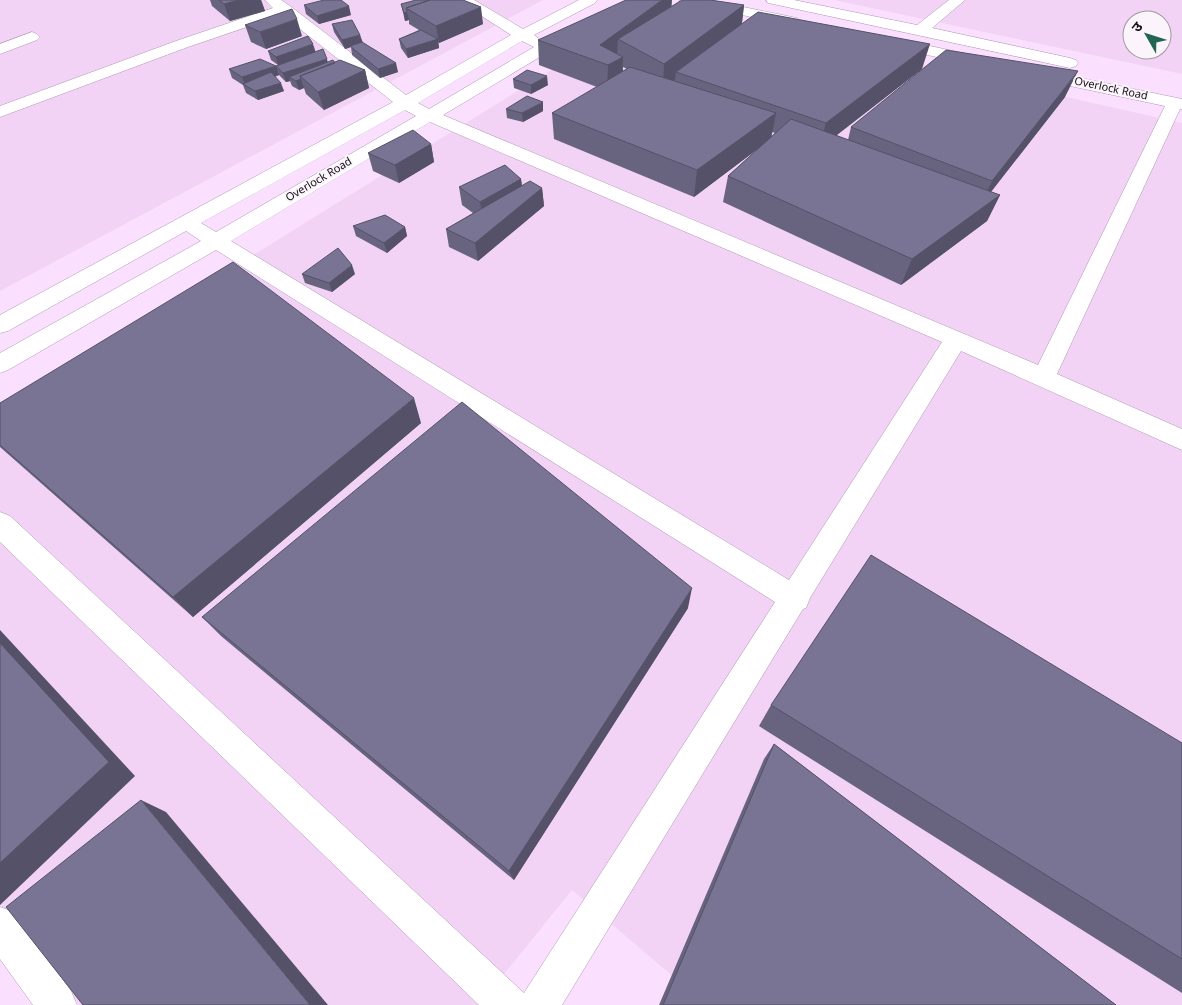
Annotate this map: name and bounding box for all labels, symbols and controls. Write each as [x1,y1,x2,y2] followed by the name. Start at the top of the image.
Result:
[1122,10,1172,60] north arrow
[1128,18,1149,37] text: उ
[1073,74,1149,104] street label: Overlock Road
[283,155,355,205] street label: Overlock Road

